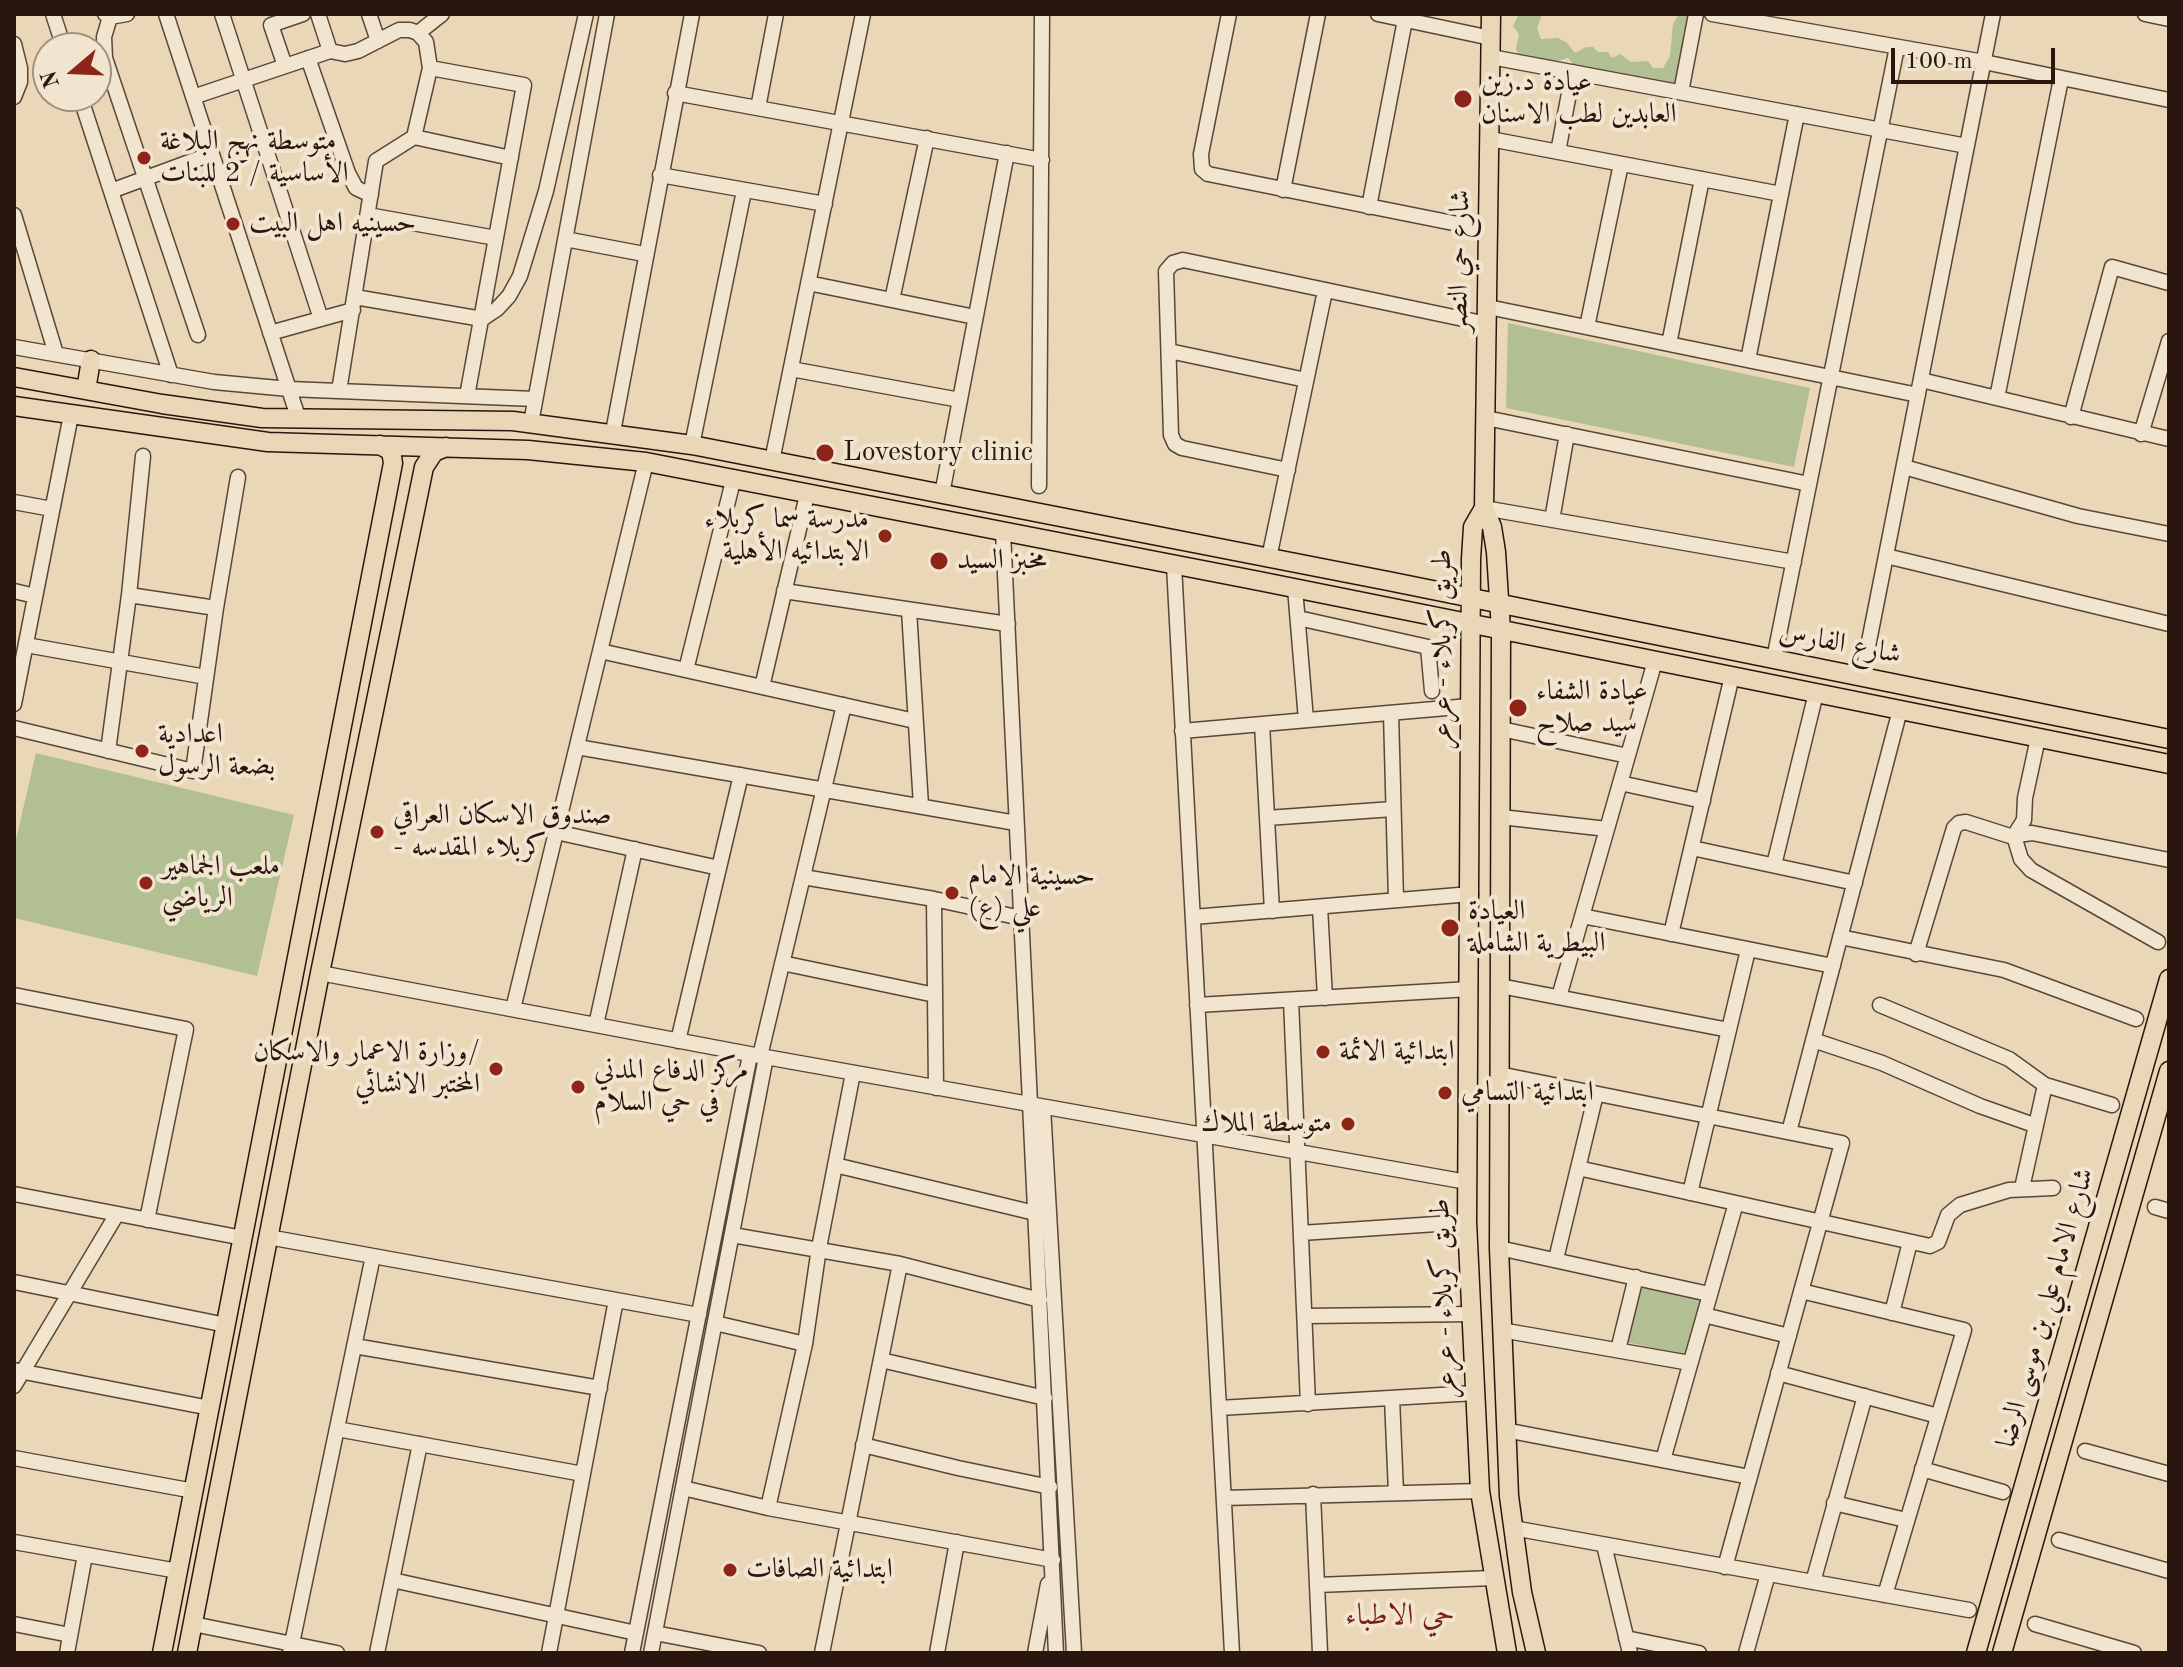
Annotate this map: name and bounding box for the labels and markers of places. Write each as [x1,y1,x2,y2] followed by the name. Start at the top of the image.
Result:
[1481,66,1677,132] place label: عيادة د.زين العابدين لطب الاسنان
[1452,88,1474,110] marker: عيادة د.زين العابدين لطب الاسنان
[160,125,349,191] place label: متوسطة نهج البلاغة الأساسية / 2 للبنات
[135,149,153,167] marker: متوسطة نهج البلاغة الأساسية / 2 للبنات
[249,207,416,241] place label: حسينيه اهل البيت
[224,215,242,233] marker: حسينيه اهل البيت
[843,436,1033,470] place label: Lovestory clinic
[814,442,836,464] marker: Lovestory clinic
[704,503,869,569] place label: مدرسة سما كربلاء الابتدائيه الأهلية
[876,527,894,545] marker: مدرسة سما كربلاء الابتدائيه الأهلية
[957,544,1047,578] place label: مخبز السيد
[928,550,950,572] marker: مخبز السيد
[1536,675,1648,741] place label: عيادة الشفاء سيد صلاح
[1507,697,1529,719] marker: عيادة الشفاء سيد صلاح
[158,718,275,784] place label: اعدادية بضعة الرسول
[133,742,151,760] marker: اعدادية بضعة الرسول
[393,799,612,865] place label: صندوق الاسكان العراقي - كربلاء المقدسه
[368,823,386,841] marker: صندوق الاسكان العراقي - كربلاء المقدسه
[162,850,280,916] place label: ملعب الجماهير الرياضي
[968,860,1095,926] place label: حسينية الامام علي (ع)
[137,874,155,892] marker: ملعب الجماهير الرياضي
[943,884,961,902] marker: حسينية الامام علي (ع)
[1468,895,1606,961] place label: العيادة البيطرية الشاملة
[1439,917,1461,939] marker: العيادة البيطرية الشاملة
[1339,1035,1454,1069] place label: ابتدائية الائمة
[253,1036,480,1102] place label: وزارة الاعمار والاسكان/ المختبر الانشائي
[1314,1043,1332,1061] marker: ابتدائية الائمة
[594,1054,749,1120] place label: مركز الدفاع المدني في حي السلام
[487,1060,505,1078] marker: وزارة الاعمار والاسكان/ المختبر الانشائي
[1461,1076,1594,1110] place label: ابتدائية التسامي
[569,1078,587,1096] marker: مركز الدفاع المدني في حي السلام
[1436,1084,1454,1102] marker: ابتدائية التسامي
[1201,1107,1332,1141] place label: متوسطة الملاك
[1339,1115,1357,1133] marker: متوسطة الملاك
[746,1553,893,1587] place label: ابتدائية الصافات
[721,1561,739,1579] marker: ابتدائية الصافات

